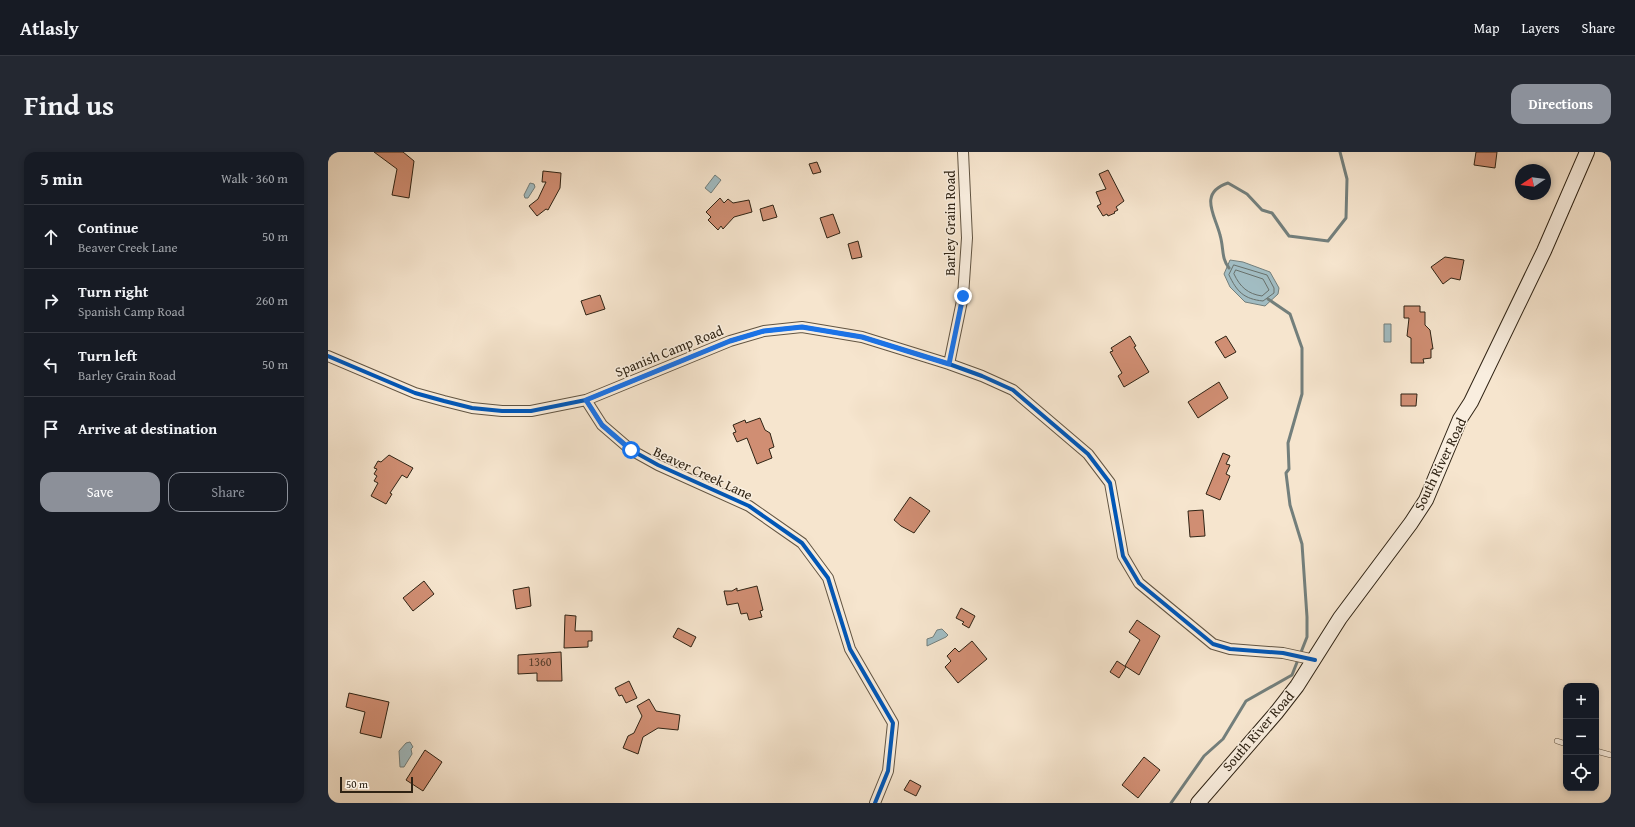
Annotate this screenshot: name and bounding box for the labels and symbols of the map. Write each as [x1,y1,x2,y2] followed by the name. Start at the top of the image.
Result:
[1515,164,1551,200] north arrow
[940,170,960,276] street label: Barley Grain Road
[954,287,972,305] route end
[612,320,726,382] street label: Spanish Camp Road
[1409,414,1471,514] street label: South River Road
[622,441,640,459] route start
[650,441,756,505] street label: Beaver Creek Lane
[528,653,552,670] house number: 1360
[1217,686,1299,776] street label: South River Road
[340,775,413,794] scale bar

